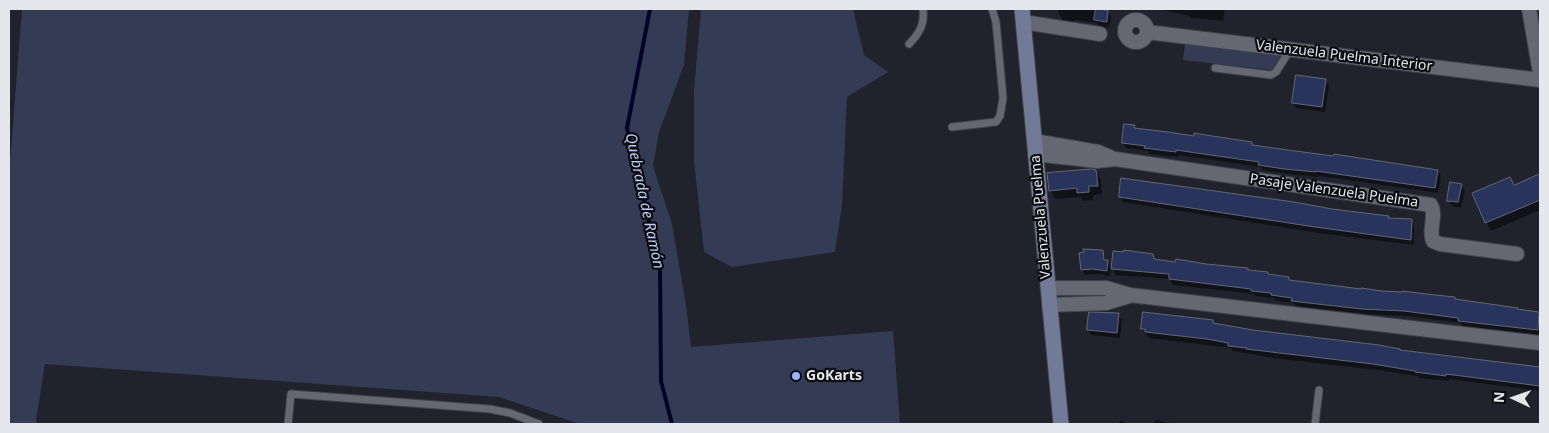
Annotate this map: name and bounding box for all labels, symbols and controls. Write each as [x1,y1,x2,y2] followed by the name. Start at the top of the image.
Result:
[1255,37,1433,75] street label: Valenzuela Puelma Interior
[621,131,667,271] water label: Quebrada de Ramón
[1027,155,1055,279] street label: Valenzuela Puelma
[1249,171,1419,211] street label: Pasaje Valenzuela Puelma
[806,368,862,384] place label: GoKarts
[790,370,802,382] marker: GoKarts
[1489,373,1539,423] north arrow
[1489,391,1508,403] text: N

